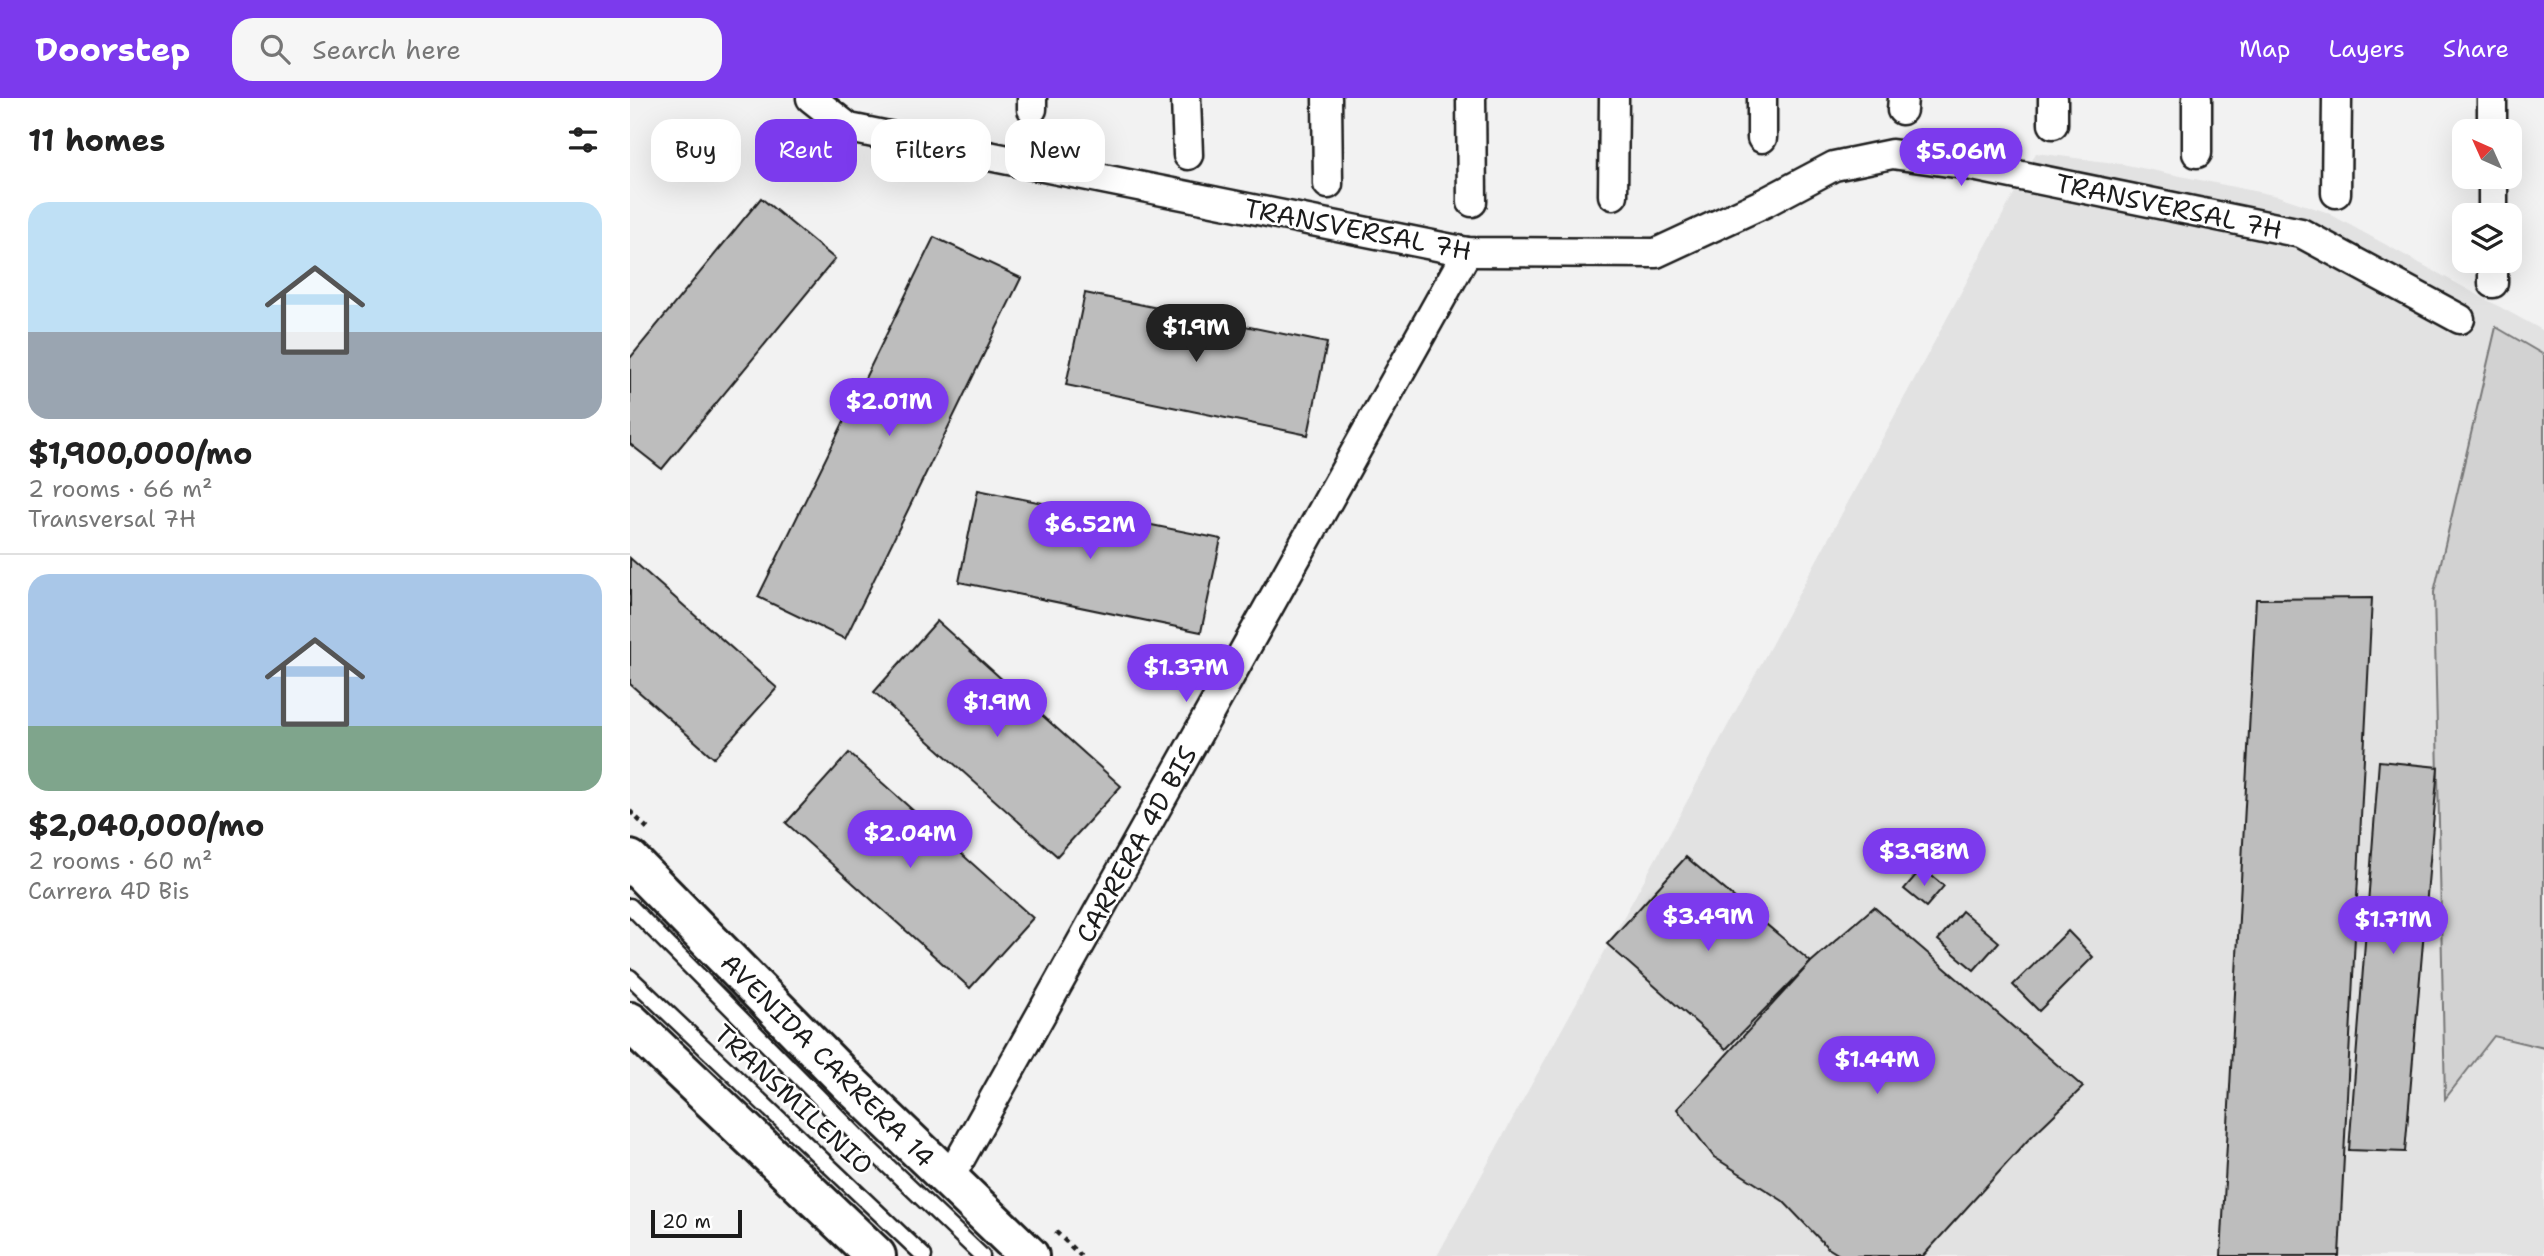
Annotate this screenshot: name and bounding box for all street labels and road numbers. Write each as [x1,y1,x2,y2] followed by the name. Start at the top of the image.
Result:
[2053,165,2285,247] street label: TRANSVERSAL 7H
[1241,190,1475,268] street label: TRANSVERSAL 7H
[1067,739,1205,949] street label: CARRERA 4D BIS
[713,945,943,1175] street label: AVENIDA CARRERA 14
[707,1016,881,1182] street label: TRANSMILENIO

